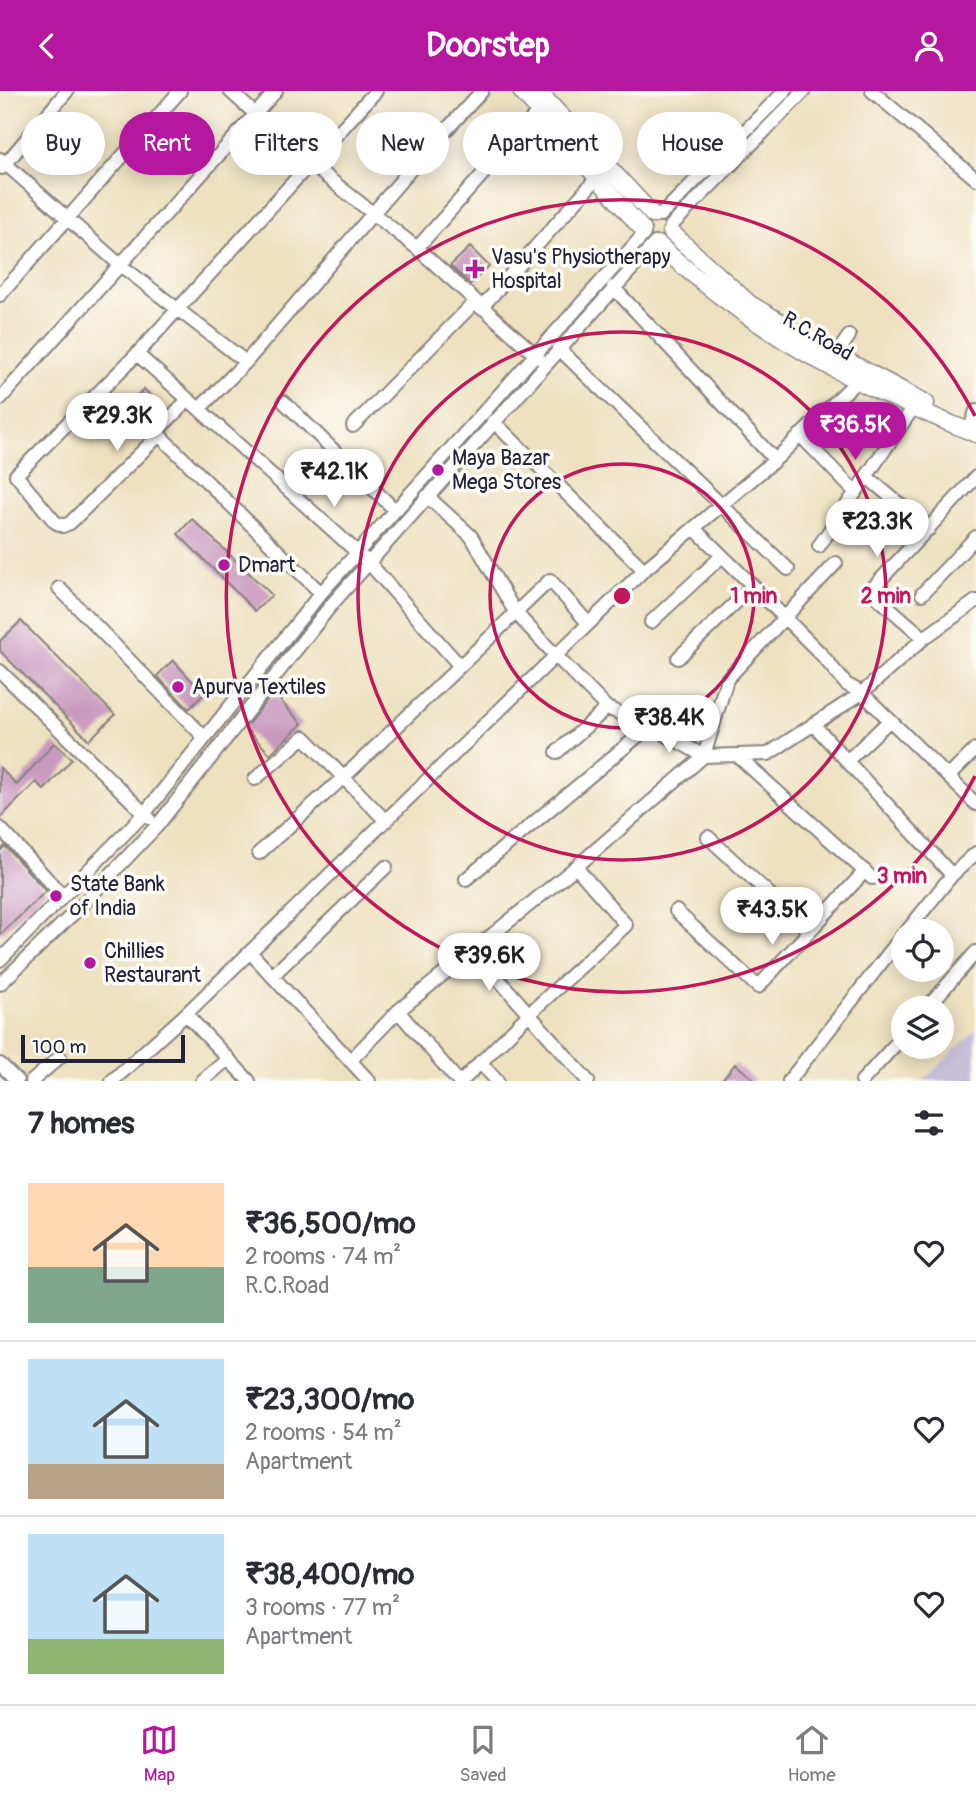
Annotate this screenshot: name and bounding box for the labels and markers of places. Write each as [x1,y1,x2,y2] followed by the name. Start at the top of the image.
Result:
[491,244,671,295] place label: Vasu's Physiotherapy Hospital
[465,259,485,279] marker: Vasu's Physiotherapy Hospital
[60,393,174,453] pin: ₹29.3K
[798,403,912,462] pin: ₹36.5K
[452,445,562,496] place label: Maya Bazar Mega Stores
[277,449,391,509] pin: ₹42.1K
[430,462,446,478] marker: Maya Bazar Mega Stores
[820,499,934,559] pin: ₹23.3K
[238,552,296,579] place label: Dmart
[216,557,232,573] marker: Dmart
[610,584,634,608] centre of rings
[192,674,326,701] place label: Apurva Textiles
[170,679,186,695] marker: Apurva Textiles
[612,695,726,755] pin: ₹38.4K
[70,871,165,922] place label: State Bank of India
[715,887,829,947] pin: ₹43.5K
[48,888,64,904] marker: State Bank of India
[432,933,546,993] pin: ₹39.6K
[104,938,202,989] place label: Chillies Restaurant
[82,955,98,971] marker: Chillies Restaurant

